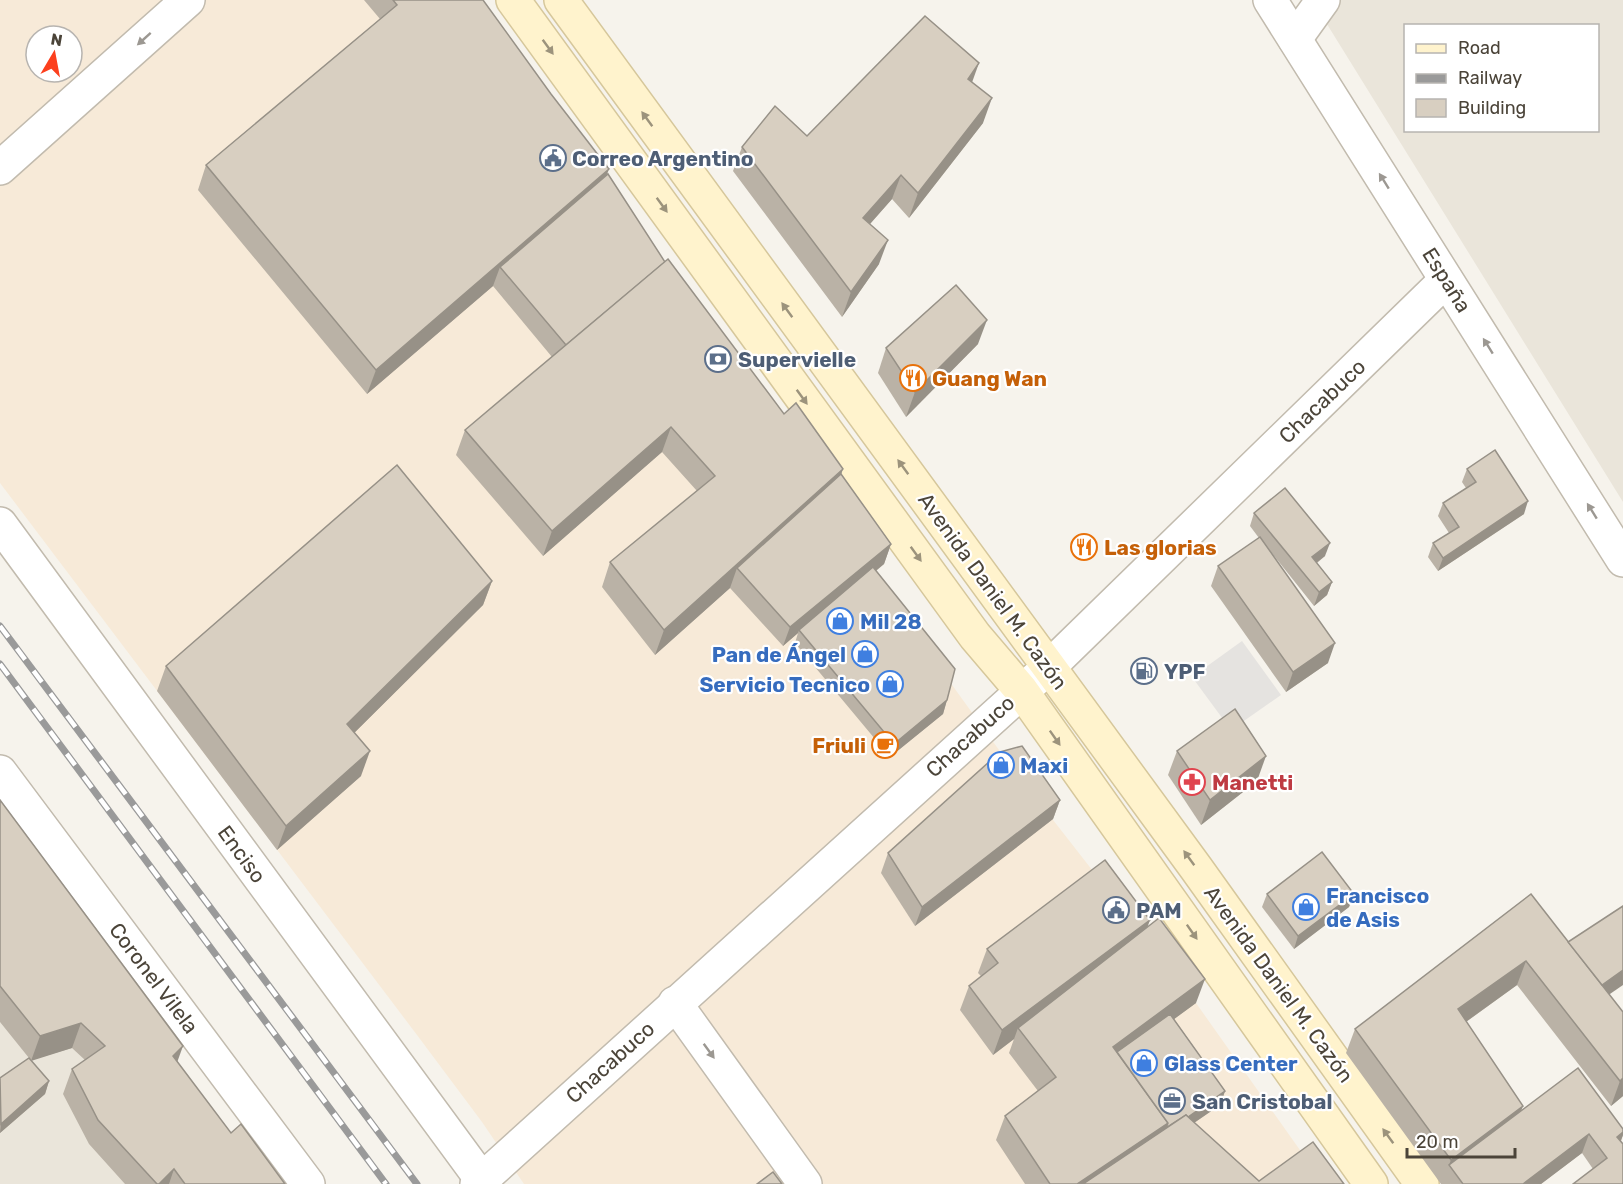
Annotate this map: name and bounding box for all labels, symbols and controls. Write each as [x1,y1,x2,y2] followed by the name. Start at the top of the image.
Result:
[24,24,84,84] north arrow
[1404,24,1599,132] legend
[49,29,64,50] text: N
[137,32,152,45] one-way arrow
[1458,37,1501,59] text: Road
[542,39,554,55] one-way arrow
[1458,67,1522,89] text: Railway
[1458,97,1526,119] text: Building
[642,111,654,126] one-way arrow
[538,143,568,173] public building icon: Correo Argentino
[572,146,754,171] place label: Correo Argentino
[1379,173,1390,189] one-way arrow
[656,198,668,213] one-way arrow
[1417,243,1477,317] street label: España
[782,302,794,317] one-way arrow
[1483,338,1494,354] one-way arrow
[703,344,733,374] bank icon: Supervielle
[738,347,856,372] place label: Supervielle
[1274,354,1370,448] street label: Chacabuco
[898,363,928,393] restaurant icon: Guang Wan
[932,366,1047,391] place label: Guang Wan
[796,388,808,404] one-way arrow
[897,460,909,475] one-way arrow
[913,488,1073,694] street label: Avenida Daniel M. Cazón
[1586,503,1597,519] one-way arrow
[1069,532,1099,562] restaurant icon: Las glorias
[1104,535,1217,560] place label: Las glorias
[910,547,922,562] one-way arrow
[825,606,855,636] shop icon: Mil 28
[860,609,922,634] place label: Mil 28
[850,639,880,669] shop icon: Pan de Ángel
[712,642,846,667] place label: Pan de Ángel
[1129,656,1159,686] fuel station icon: YPF
[1164,659,1205,684] place label: YPF
[875,669,905,699] shop icon: Servicio Tecnico
[699,672,870,697] place label: Servicio Tecnico
[921,690,1019,782] street label: Chacabuco
[870,730,900,760] cafe icon: Friuli
[1049,730,1061,746] one-way arrow
[812,733,866,758] place label: Friuli
[986,750,1016,780] shop icon: Maxi
[1020,753,1068,778] place label: Maxi
[1177,767,1207,797] pharmacy icon: Manetti
[1212,770,1293,795] place label: Manetti
[213,820,271,888] street label: Enciso
[1183,851,1195,867] one-way arrow
[1199,881,1359,1087] street label: Avenida Daniel M. Cazón
[1326,883,1429,932] place label: Francisco de Asis
[1291,892,1321,922] shop icon: Francisco de Asis
[1101,895,1131,925] public building icon: PAM
[1136,898,1182,923] place label: PAM
[104,918,204,1038] street label: Coronel Vilela
[1186,923,1198,939] one-way arrow
[561,1016,659,1108] street label: Chacabuco
[703,1043,715,1058] one-way arrow
[1129,1048,1159,1078] shop icon: Glass Center
[1164,1051,1298,1076] place label: Glass Center
[1157,1086,1187,1116] office icon: San Cristobal
[1192,1089,1332,1114] place label: San Cristobal
[1407,1121,1515,1159] scale bar
[1382,1129,1394,1145] one-way arrow
[1416,1131,1458,1153] text: 20 m

